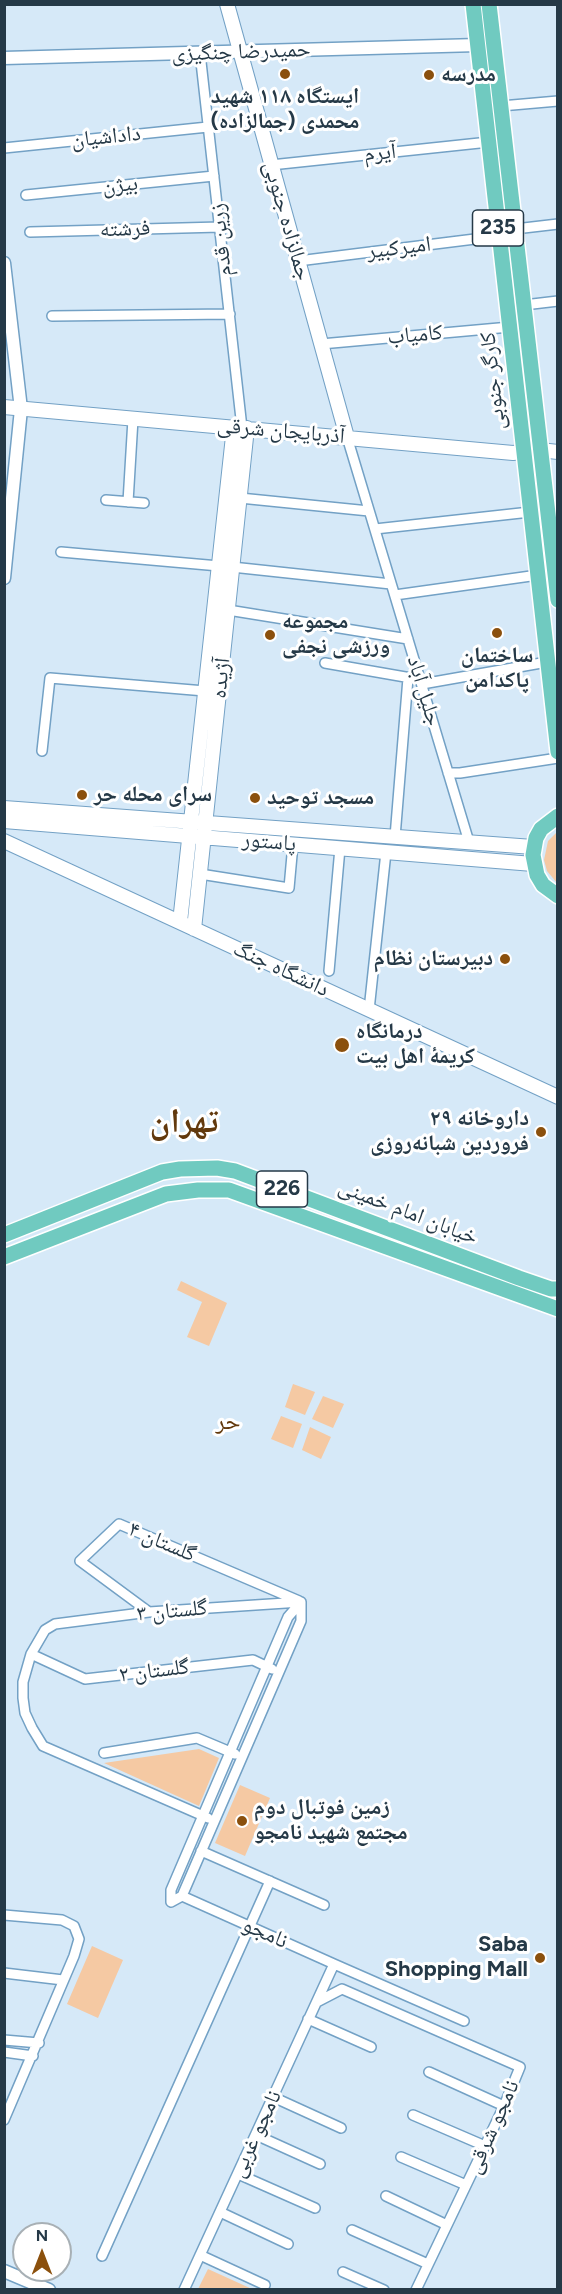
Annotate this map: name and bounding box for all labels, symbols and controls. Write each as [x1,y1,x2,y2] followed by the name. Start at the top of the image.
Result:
[171,36,311,68] street label: حمیدرضا چنگیزی
[441,62,496,88] place label: مدرسه
[278,67,292,81] marker: ایستگاه ۱۱۸ شهید محمدی (جمالزاده)
[422,68,436,82] marker: مدرسه
[211,84,359,136] place label: ایستگاه ۱۱۸ شهید محمدی (جمالزاده)
[70,120,142,154] street label: داداشیان
[362,138,398,168] street label: آیرم
[257,158,317,284] street label: جمالزاده جنوبی
[101,170,139,200] street label: بیژن
[204,202,238,278] street label: زرین قدم
[472,210,524,246] road number: 235
[99,215,151,243] street label: فرشته
[365,231,433,265] street label: امیرکبیر
[386,319,444,351] street label: کامیاب
[475,331,511,431] street label: کارگر جنوبی
[216,412,346,450] street label: آذربایجان شرقی
[282,609,390,660] place label: مجموعه ورزشی نجفی
[490,626,504,640] marker: ساختمان پاکدامن
[263,628,277,642] marker: مجموعه ورزشی نجفی
[461,643,533,694] place label: ساختمان پاکدامن
[401,653,447,729] street label: جلیل آباد
[206,656,236,700] street label: آژیده
[94,782,212,808] place label: سرای محله حر
[267,785,374,811] place label: مسجد توحید
[75,788,89,802] marker: سرای محله حر
[248,791,262,805] marker: مسجد توحید
[241,826,297,858] street label: پاستور
[229,935,333,1003] street label: دانشگاه جنگ
[374,946,493,972] place label: دبیرستان نظام
[498,952,512,966] marker: دبیرستان نظام
[356,1019,475,1070] place label: درمانگاه کریمهٔ اهل بیت
[333,1036,351,1054] marker: درمانگاه کریمهٔ اهل بیت
[150,1102,218,1142] district label: تهران
[370,1106,529,1158] place label: داروخانه ۲۹ فروردین شبانه‌روزی
[534,1125,548,1139] marker: داروخانه ۲۹ فروردین شبانه‌روزی
[256,1171,308,1207] road number: 226
[335,1173,481,1251] street label: خیابان امام خمینی
[216,1408,240,1436] district label: حر
[124,1516,200,1568] street label: گلستان ۴
[136,1595,208,1627] street label: گلستان ۳
[117,1654,191,1688] street label: گلستان ۲
[254,1795,408,1846] place label: زمین فوتبال دوم مجتمع شهید نامجو
[235,1814,249,1828] marker: زمین فوتبال دوم مجتمع شهید نامجو
[238,1911,292,1955] street label: نامجو
[385,1932,528,1984] place label: Saba Shopping Mall
[533,1951,547,1965] marker: Saba Shopping Mall
[461,2076,525,2178] street label: نامجو شرقی
[224,2086,288,2182] street label: نامجو غربی
[12,2222,72,2282] north arrow
[36,2226,48,2245] text: N

